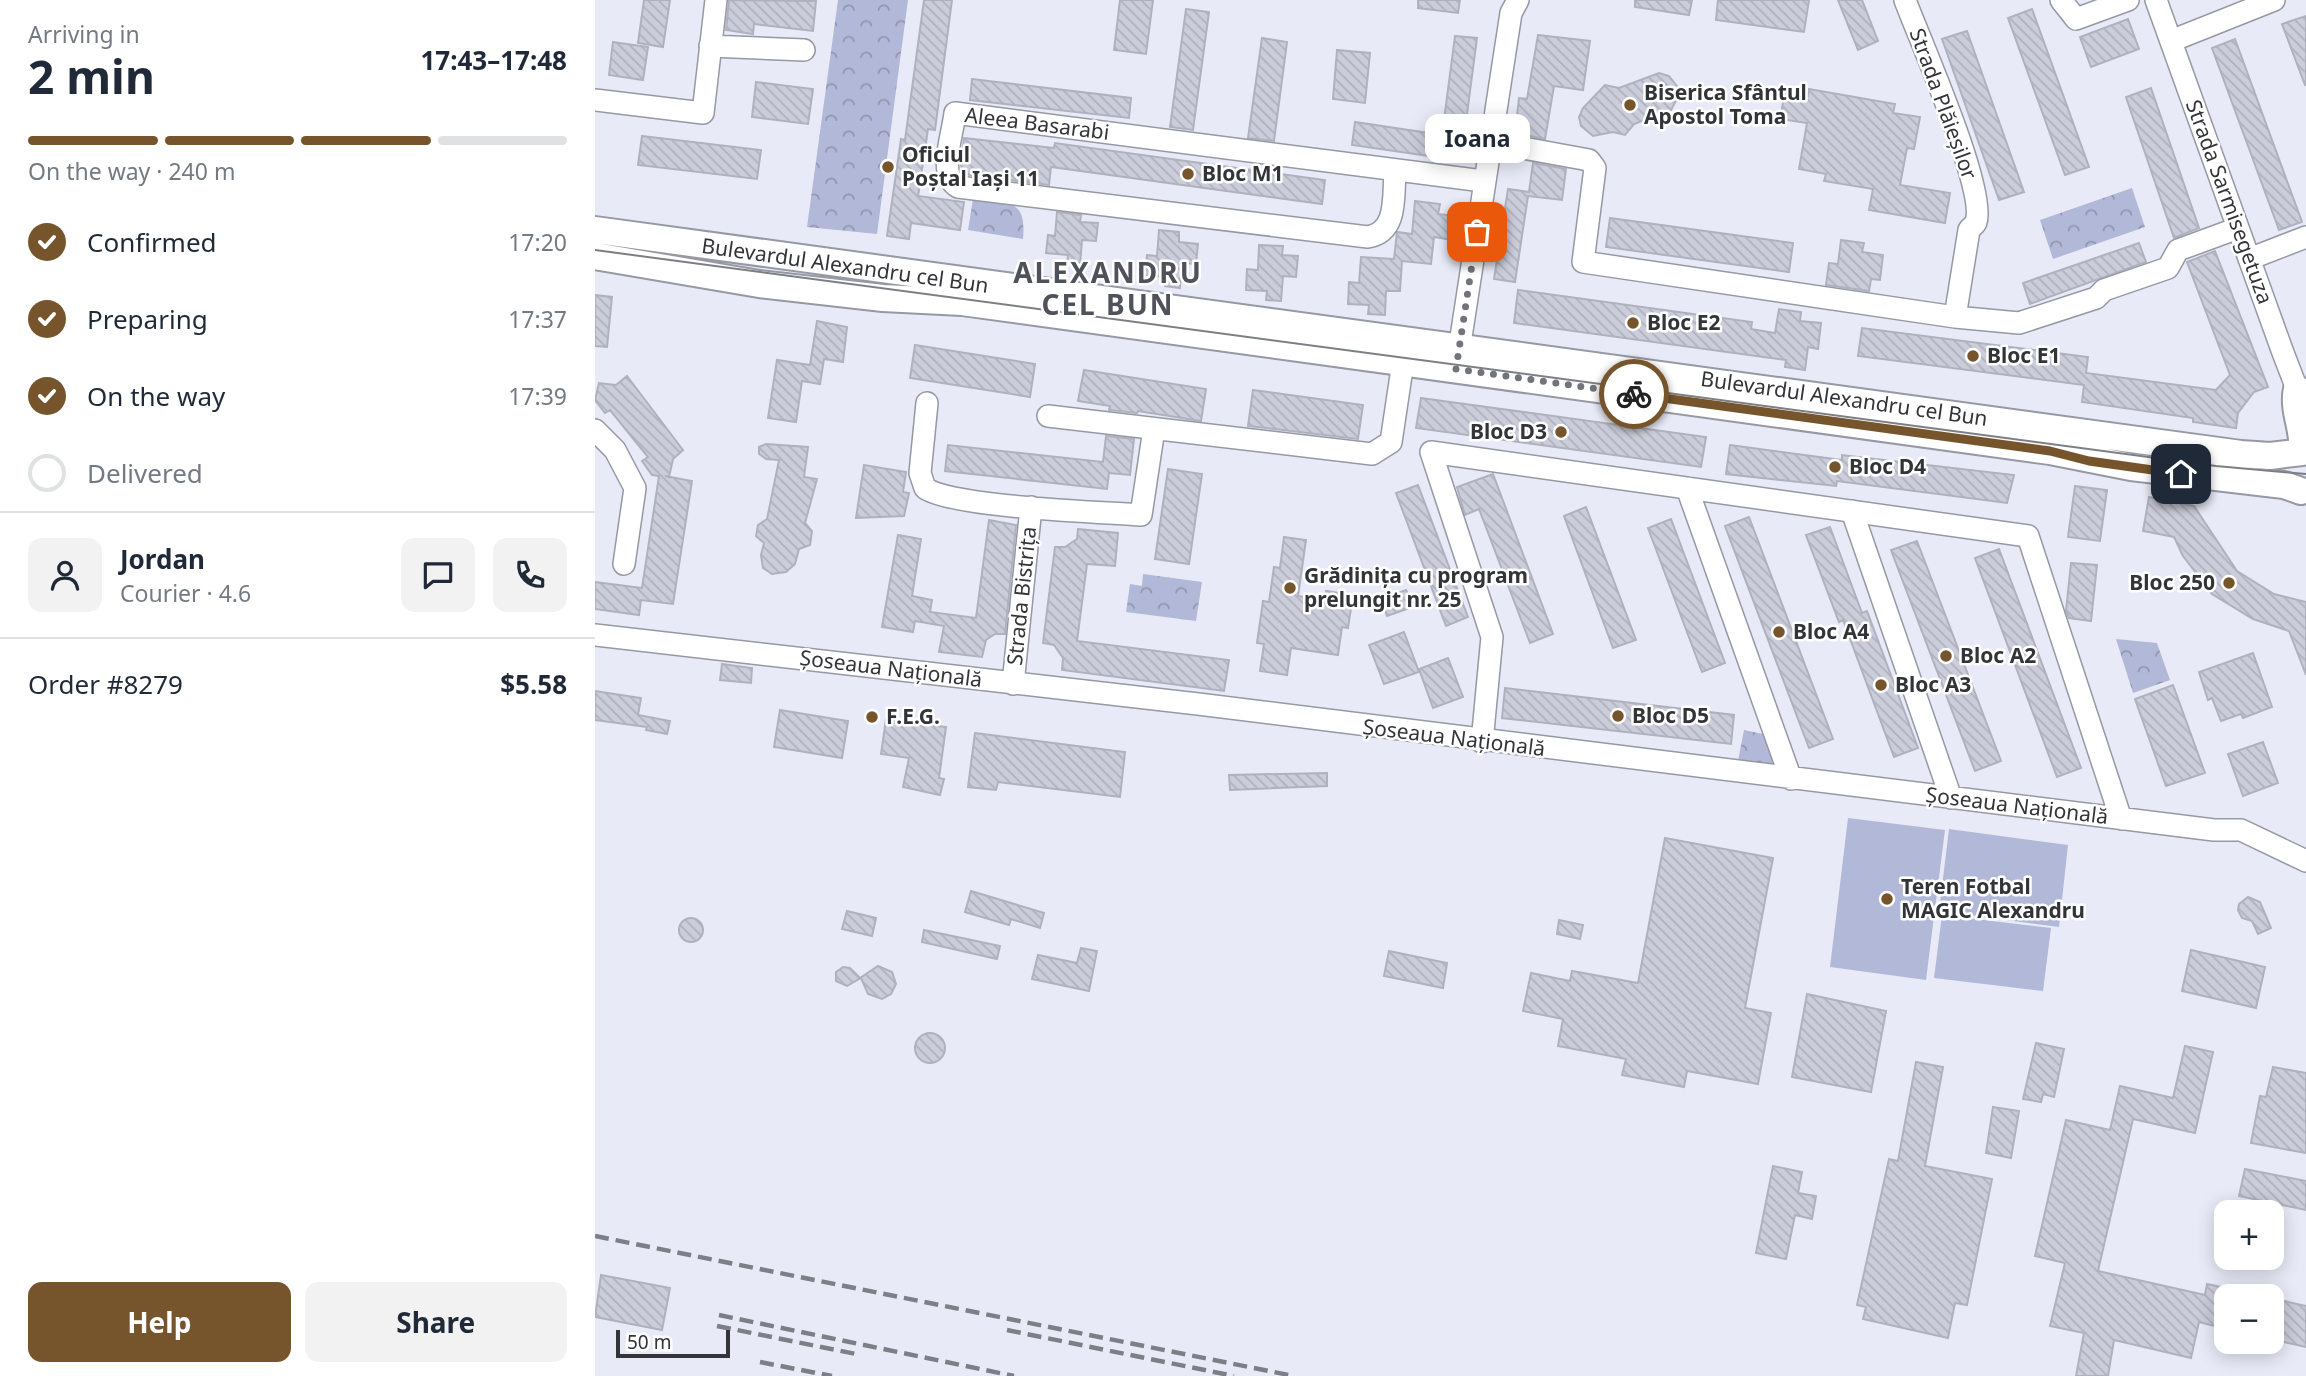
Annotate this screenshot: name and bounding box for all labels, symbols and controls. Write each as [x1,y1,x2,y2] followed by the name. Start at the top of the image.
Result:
[28,18,140,50] text: Arriving in
[1904,24,1984,183] street label: Strada Plăieșilor
[420,42,567,78] text: 17:43–17:48
[28,45,155,107] text: 2 min
[1644,78,1807,130] place label: Biserica Sfântul Apostol Toma
[2180,96,2280,308] street label: Strada Sarmisegetuza
[1622,97,1638,113] marker: Biserica Sfântul Apostol Toma
[963,100,1111,146] street label: Aleea Basarabi
[1425,113,1529,162] callout: Ioana
[1445,122,1510,154] text: Ioana
[902,140,1039,192] place label: Oficiul Poștal Iași 11
[28,155,235,187] text: On the way · 240 m
[880,159,896,175] marker: Oficiul Poștal Iași 11
[1202,159,1283,187] place label: Bloc M1
[1180,166,1196,182] marker: Bloc M1
[1447,202,1507,262] pin
[1458,213,1496,251] icon: bag
[28,223,66,261] icon: check
[87,224,217,260] text: Confirmed
[508,226,567,258] text: 17:20
[700,231,990,299] street label: Bulevardul Alexandru cel Bun
[1013,253,1203,323] district label: ALEXANDRU CEL BUN
[28,300,66,338] icon: check
[87,301,208,337] text: Preparing
[508,303,567,335] text: 17:37
[1647,308,1720,336] place label: Bloc E2
[1625,315,1641,331] marker: Bloc E2
[1987,341,2060,369] place label: Bloc E1
[1965,348,1981,364] marker: Bloc E1
[1599,359,1669,429] courier
[1699,364,1989,432] street label: Bulevardul Alexandru cel Bun
[1615,375,1653,413] icon: bike
[28,377,66,415] icon: check
[87,378,225,414] text: On the way
[508,380,567,412] text: 17:39
[1470,417,1547,445] place label: Bloc D3
[1553,424,1569,440] marker: Bloc D3
[2151,444,2211,504] pin
[1849,452,1926,480] place label: Bloc D4
[87,455,203,491] text: Delivered
[2162,455,2200,493] icon: home
[1827,459,1843,475] marker: Bloc D4
[1000,525,1042,667] street label: Strada Bistrița
[28,538,102,612] button: person
[401,538,475,612] button: chat
[493,538,567,612] button: phone
[120,541,205,577] text: Jordan
[1304,561,1528,613] place label: Grădinița cu program prelungit nr. 25
[2129,568,2215,596] place label: Bloc 250
[2221,575,2237,591] marker: Bloc 250
[120,577,251,609] text: Courier · 4.6
[1282,580,1298,596] marker: Grădinița cu program prelungit nr. 25
[1793,617,1869,645] place label: Bloc A4
[1771,624,1787,640] marker: Bloc A4
[1960,641,2036,669] place label: Bloc A2
[798,643,984,693] street label: Șoseaua Națională
[1938,648,1954,664] marker: Bloc A2
[28,666,183,702] text: Order #8279
[500,666,567,702] text: $5.58
[1895,670,1971,698] place label: Bloc A3
[1873,677,1889,693] marker: Bloc A3
[1632,701,1709,729] place label: Bloc D5
[886,702,940,730] place label: F.E.G.
[1610,708,1626,724] marker: Bloc D5
[864,709,880,725] marker: F.E.G.
[1361,712,1547,762] street label: Șoseaua Națională
[1924,780,2110,830] street label: Șoseaua Națională
[1901,872,2085,924] place label: Teren Fotbal MAGIC Alexandru
[1879,891,1895,907] marker: Teren Fotbal MAGIC Alexandru
[2214,1200,2284,1354] map controls
[2214,1200,2284,1270] button: +
[28,1282,291,1362] button: Help
[305,1282,567,1362] button: Share
[2214,1284,2284,1354] button: −
[616,1327,730,1359] scale bar
[627,1329,671,1355] text: 50 m

